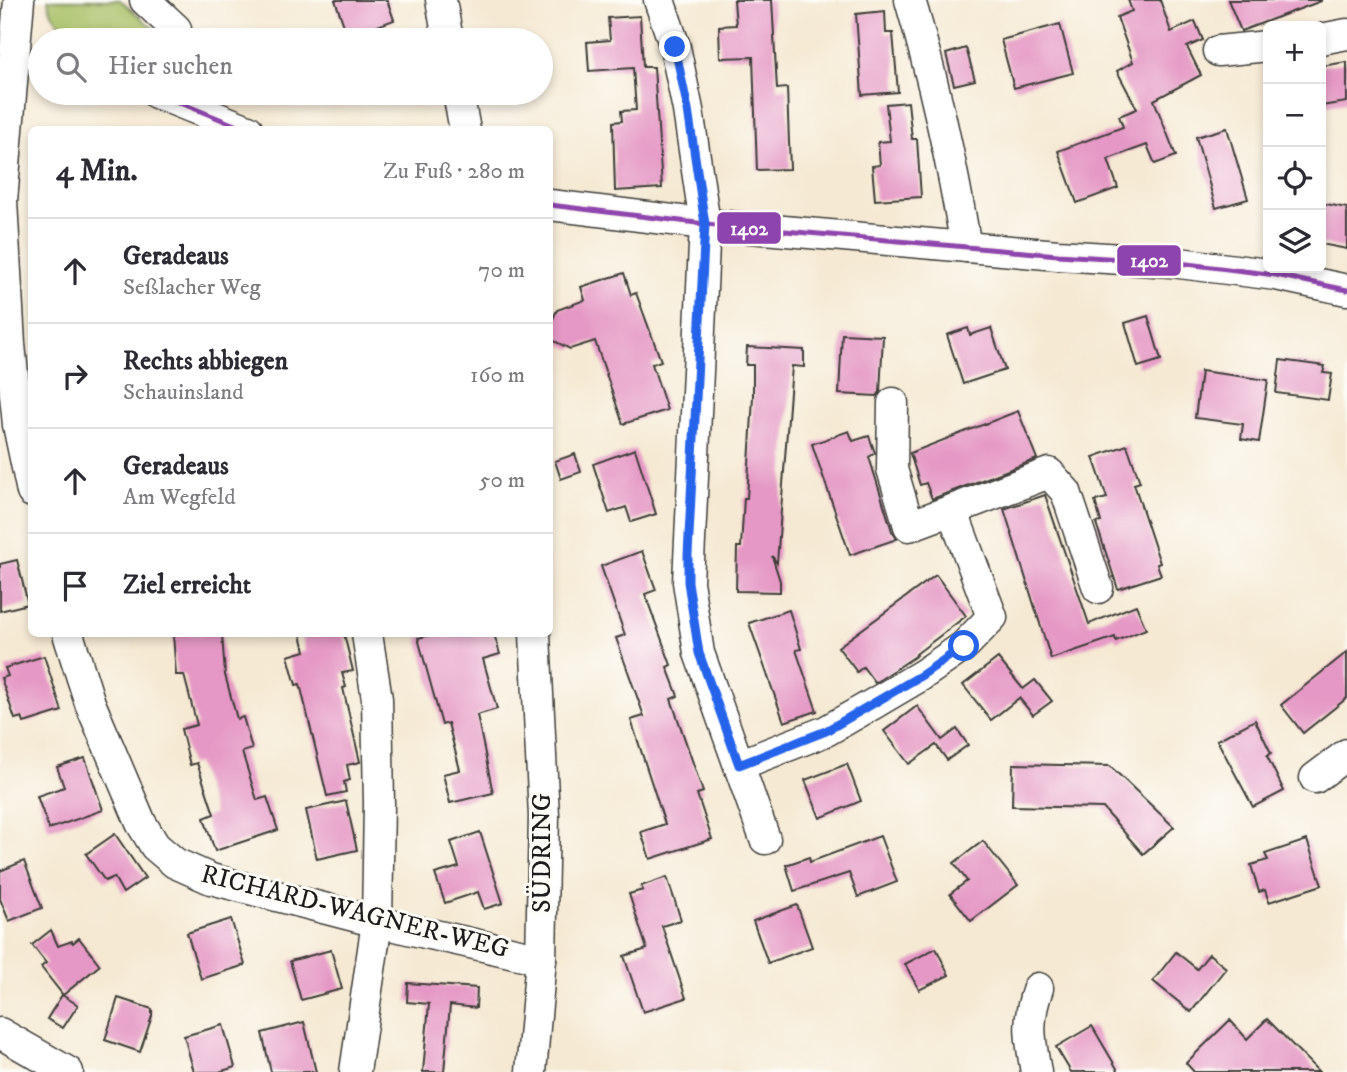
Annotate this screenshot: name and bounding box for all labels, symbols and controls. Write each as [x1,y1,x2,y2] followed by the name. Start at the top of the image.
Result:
[1263,21,1326,273] map controls
[1263,21,1326,84] button: +
[28,28,553,105] search box
[659,31,690,62] route end
[52,48,90,86] icon: search
[108,50,233,83] text: Hier suchen
[1263,84,1326,147] button: −
[1263,147,1326,210] button: locate
[56,153,138,190] text: 4 Min.
[383,157,525,186] text: Zu Fuß · 280 m
[1263,210,1326,273] button: layers
[716,211,782,245] line badge: 1402
[730,218,768,241] text: 1402
[123,240,229,273] text: Geradeaus
[1116,244,1182,277] line badge: 1402
[1130,250,1168,273] text: 1402
[56,252,94,290] icon: ahead
[478,256,525,285] text: 70 m
[123,273,261,302] text: Seßlacher Weg
[123,345,288,378] text: Rechts abbiegen
[56,357,94,395] icon: right
[470,361,525,390] text: 160 m
[123,378,244,407] text: Schauinsland
[123,450,229,483] text: Geradeaus
[56,462,94,500] icon: ahead
[479,466,525,495] text: 50 m
[123,483,236,512] text: Am Wegfeld
[56,567,94,605] icon: arrive
[123,569,251,602] text: Ziel erreicht
[948,630,979,661] route start
[526,793,559,913] street label: SÜDRING
[198,858,512,966] street label: RICHARD-WAGNER-WEG

